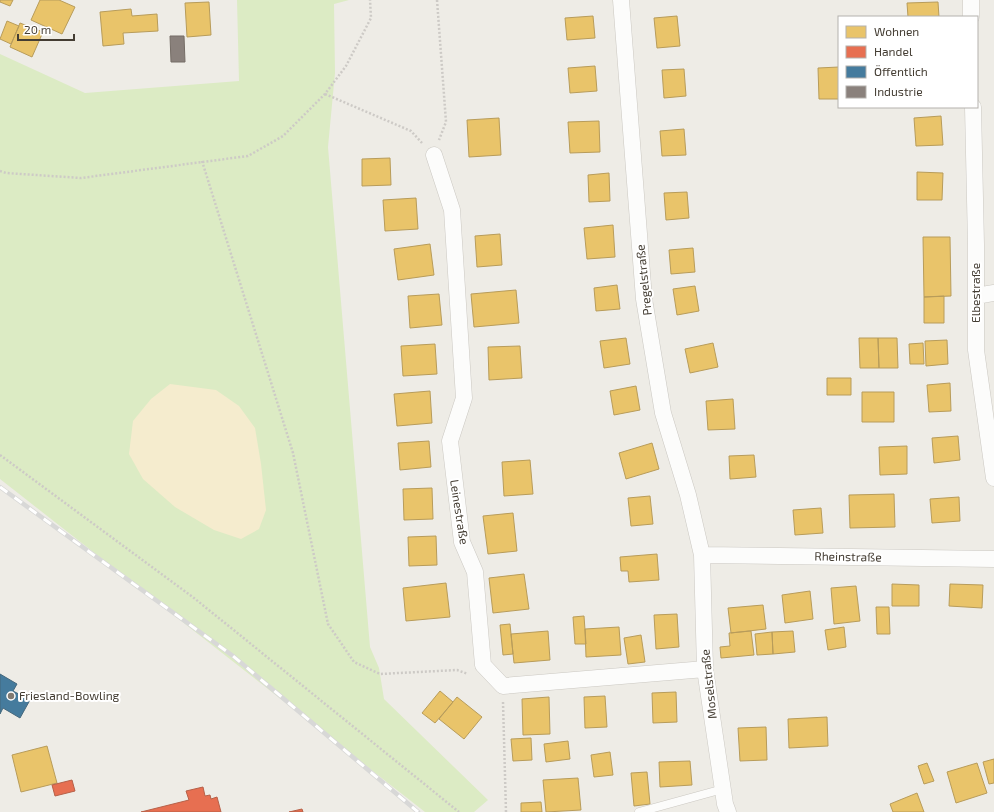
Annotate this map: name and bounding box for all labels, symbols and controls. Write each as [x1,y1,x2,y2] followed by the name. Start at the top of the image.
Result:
[18,16,74,42] scale bar
[838,16,978,108] legend
[24,22,51,36] text: 20 m
[874,24,919,38] text: Wohnen
[874,44,913,58] text: Handel
[874,64,928,78] text: Öffentlich
[874,84,923,98] text: Industrie
[632,244,654,316] street label: Pregelstraße
[968,263,982,323] street label: Elbestraße
[448,478,472,545] street label: Leinestraße
[814,548,882,564] street label: Rheinstraße
[697,649,719,720] street label: Moselstraße
[19,688,120,702] place label: Friesland-Bowling
[6,691,16,701] marker: Friesland-Bowling

